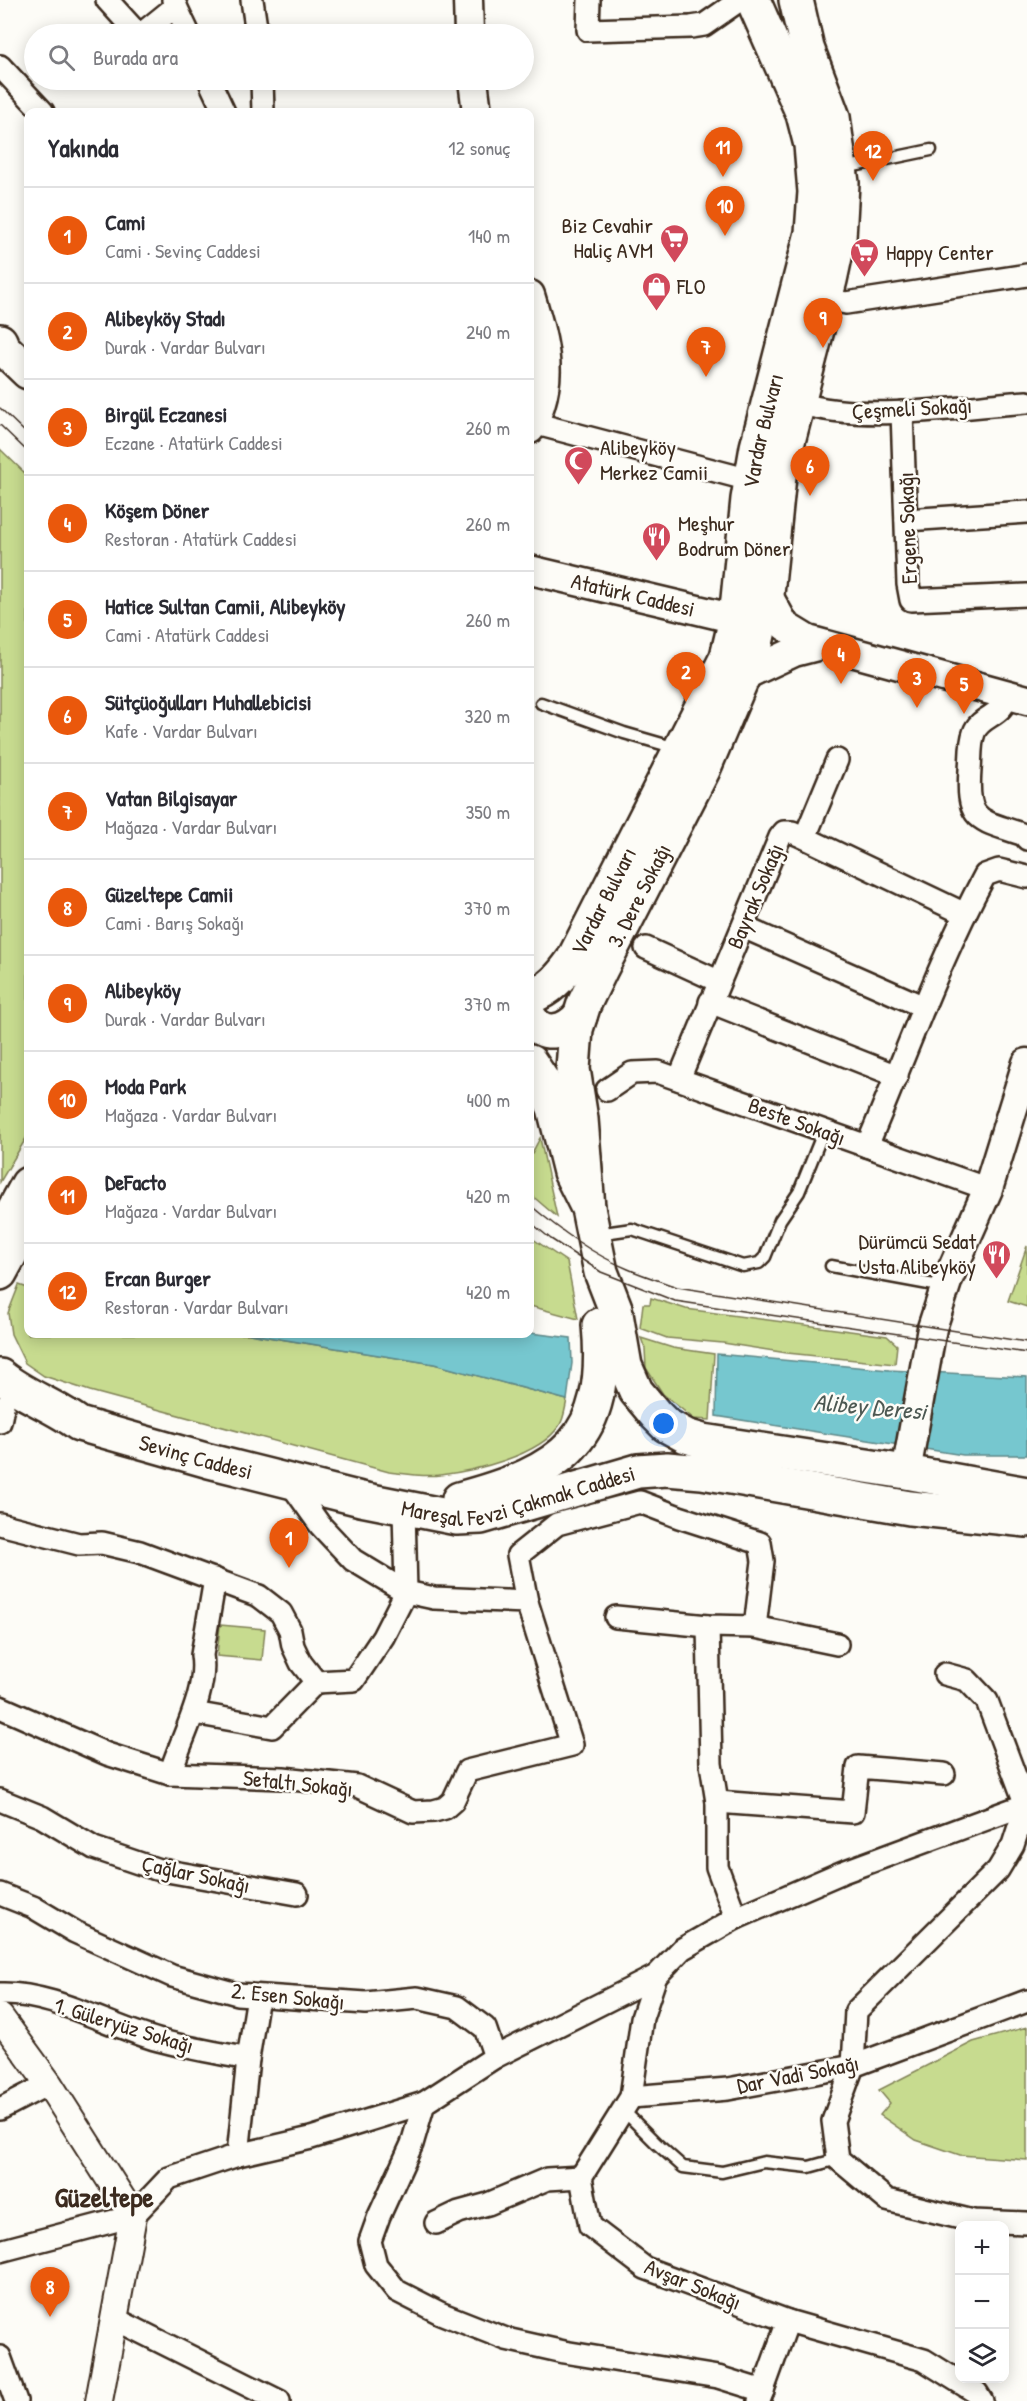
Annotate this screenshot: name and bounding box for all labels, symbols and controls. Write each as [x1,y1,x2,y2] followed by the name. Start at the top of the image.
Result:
[24,24,534,90] search box
[45,41,78,74] icon: search
[93,42,178,72] text: Burada ara
[704,128,742,177] pin: 11
[48,130,118,165] text: Yakında
[854,132,892,181] pin: 12
[448,134,510,161] text: 12 sonuç
[706,186,744,236] pin: 10
[105,207,146,237] text: Cami
[562,210,654,265] place label: Biz Cevahir Haliç AVM
[64,222,71,249] text: 1
[468,222,510,249] text: 140 m
[658,222,690,264] supermarket icon: Biz Cevahir Haliç AVM
[849,236,881,278] supermarket icon: Happy Center
[105,237,261,264] text: Cami · Sevinç Caddesi
[886,237,994,267] place label: Happy Center
[640,270,672,312] shop icon: FLO
[676,271,706,301] place label: FLO
[804,298,842,348] pin: 9
[105,303,226,333] text: Alibeyköy Stadı
[63,318,72,345] text: 2
[466,318,510,345] text: 240 m
[686,328,726,377] pin: 7
[105,333,266,360] text: Durak · Vardar Bulvarı
[735,370,790,490] street label: Vardar Bulvarı
[851,390,973,426] street label: Çeşmeli Sokağı
[105,399,227,429] text: Birgül Eczanesi
[63,414,72,441] text: 3
[466,414,510,441] text: 260 m
[105,429,283,456] text: Eczane · Atatürk Caddesi
[600,432,708,487] place label: Alibeyköy Merkez Camii
[563,444,595,486] mosque icon: Alibeyköy Merkez Camii
[790,446,830,496] pin: 6
[890,472,924,584] street label: Ergene Sokağı
[105,495,209,525] text: Köşem Döner
[678,508,791,563] place label: Meşhur Bodrum Döner
[64,510,71,537] text: 4
[466,510,510,537] text: 260 m
[641,520,673,562] restaurant icon: Meşhur Bodrum Döner
[105,525,297,552] text: Restoran · Atatürk Caddesi
[568,565,698,624] street label: Atatürk Caddesi
[105,591,346,621] text: Hatice Sultan Camii, Alibeyköy
[63,606,72,633] text: 5
[466,606,510,633] text: 260 m
[105,621,270,648] text: Cami · Atatürk Caddesi
[822,634,860,684] pin: 4
[666,652,706,702] pin: 2
[898,658,936,708] pin: 3
[944,664,984,714] pin: 5
[105,687,312,717] text: Sütçüoğulları Muhallebicisi
[64,702,71,729] text: 6
[465,702,510,729] text: 320 m
[105,717,258,744] text: Kafe · Vardar Bulvarı
[105,783,237,813] text: Vatan Bilgisayar
[63,798,72,825] text: 7
[465,798,510,825] text: 350 m
[105,813,277,840] text: Mağaza · Vardar Bulvarı
[600,838,678,952] street label: 3. Dere Sokağı
[719,839,791,953] street label: Bayrak Sokağı
[563,842,643,960] street label: Vardar Bulvarı
[105,879,233,909] text: Güzeltepe Camii
[63,894,72,921] text: 8
[464,894,510,921] text: 370 m
[105,909,244,936] text: Cami · Barış Sokağı
[105,975,181,1005] text: Alibeyköy
[64,990,71,1017] text: 9
[464,990,510,1017] text: 370 m
[105,1005,266,1032] text: Durak · Vardar Bulvarı
[105,1071,186,1101] text: Moda Park
[59,1086,76,1113] text: 10
[466,1086,510,1113] text: 400 m
[744,1090,850,1152] street label: Beste Sokağı
[105,1101,277,1128] text: Mağaza · Vardar Bulvarı
[105,1167,166,1197] text: DeFacto
[60,1182,75,1209] text: 11
[466,1182,510,1209] text: 420 m
[105,1197,277,1224] text: Mağaza · Vardar Bulvarı
[858,1226,976,1281] place label: Dürümcü Sedat Usta Alibeyköy
[981,1238,1013,1280] restaurant icon: Dürümcü Sedat Usta Alibeyköy
[105,1263,211,1293] text: Ercan Burger
[59,1278,76,1305] text: 12
[466,1278,510,1305] text: 420 m
[105,1293,289,1320] text: Restoran · Vardar Bulvarı
[812,1385,930,1428] water label: Alibey Deresi
[649,1409,678,1438] your location
[136,1427,256,1486] street label: Sevinç Caddesi
[399,1458,638,1533] street label: Mareşal Fevzi Çakmak Caddesi
[270,1518,308,1568] pin: 1
[242,1762,354,1804] street label: Setaltı Sokağı
[139,1848,253,1900] street label: Çağlar Sokağı
[230,1975,346,2017] street label: 2. Esen Sokağı
[51,1990,197,2060] street label: 1. Güleryüz Sokağı
[734,2047,862,2101] street label: Dar Vadi Sokağı
[54,2178,154,2217] district label: Güzeltepe
[955,2221,1009,2383] map controls
[955,2221,1009,2275] button: +
[640,2251,746,2317] street label: Avşar Sokağı
[31,2268,70,2317] pin: 8
[955,2275,1009,2329] button: −
[955,2329,1009,2383] button: layers

